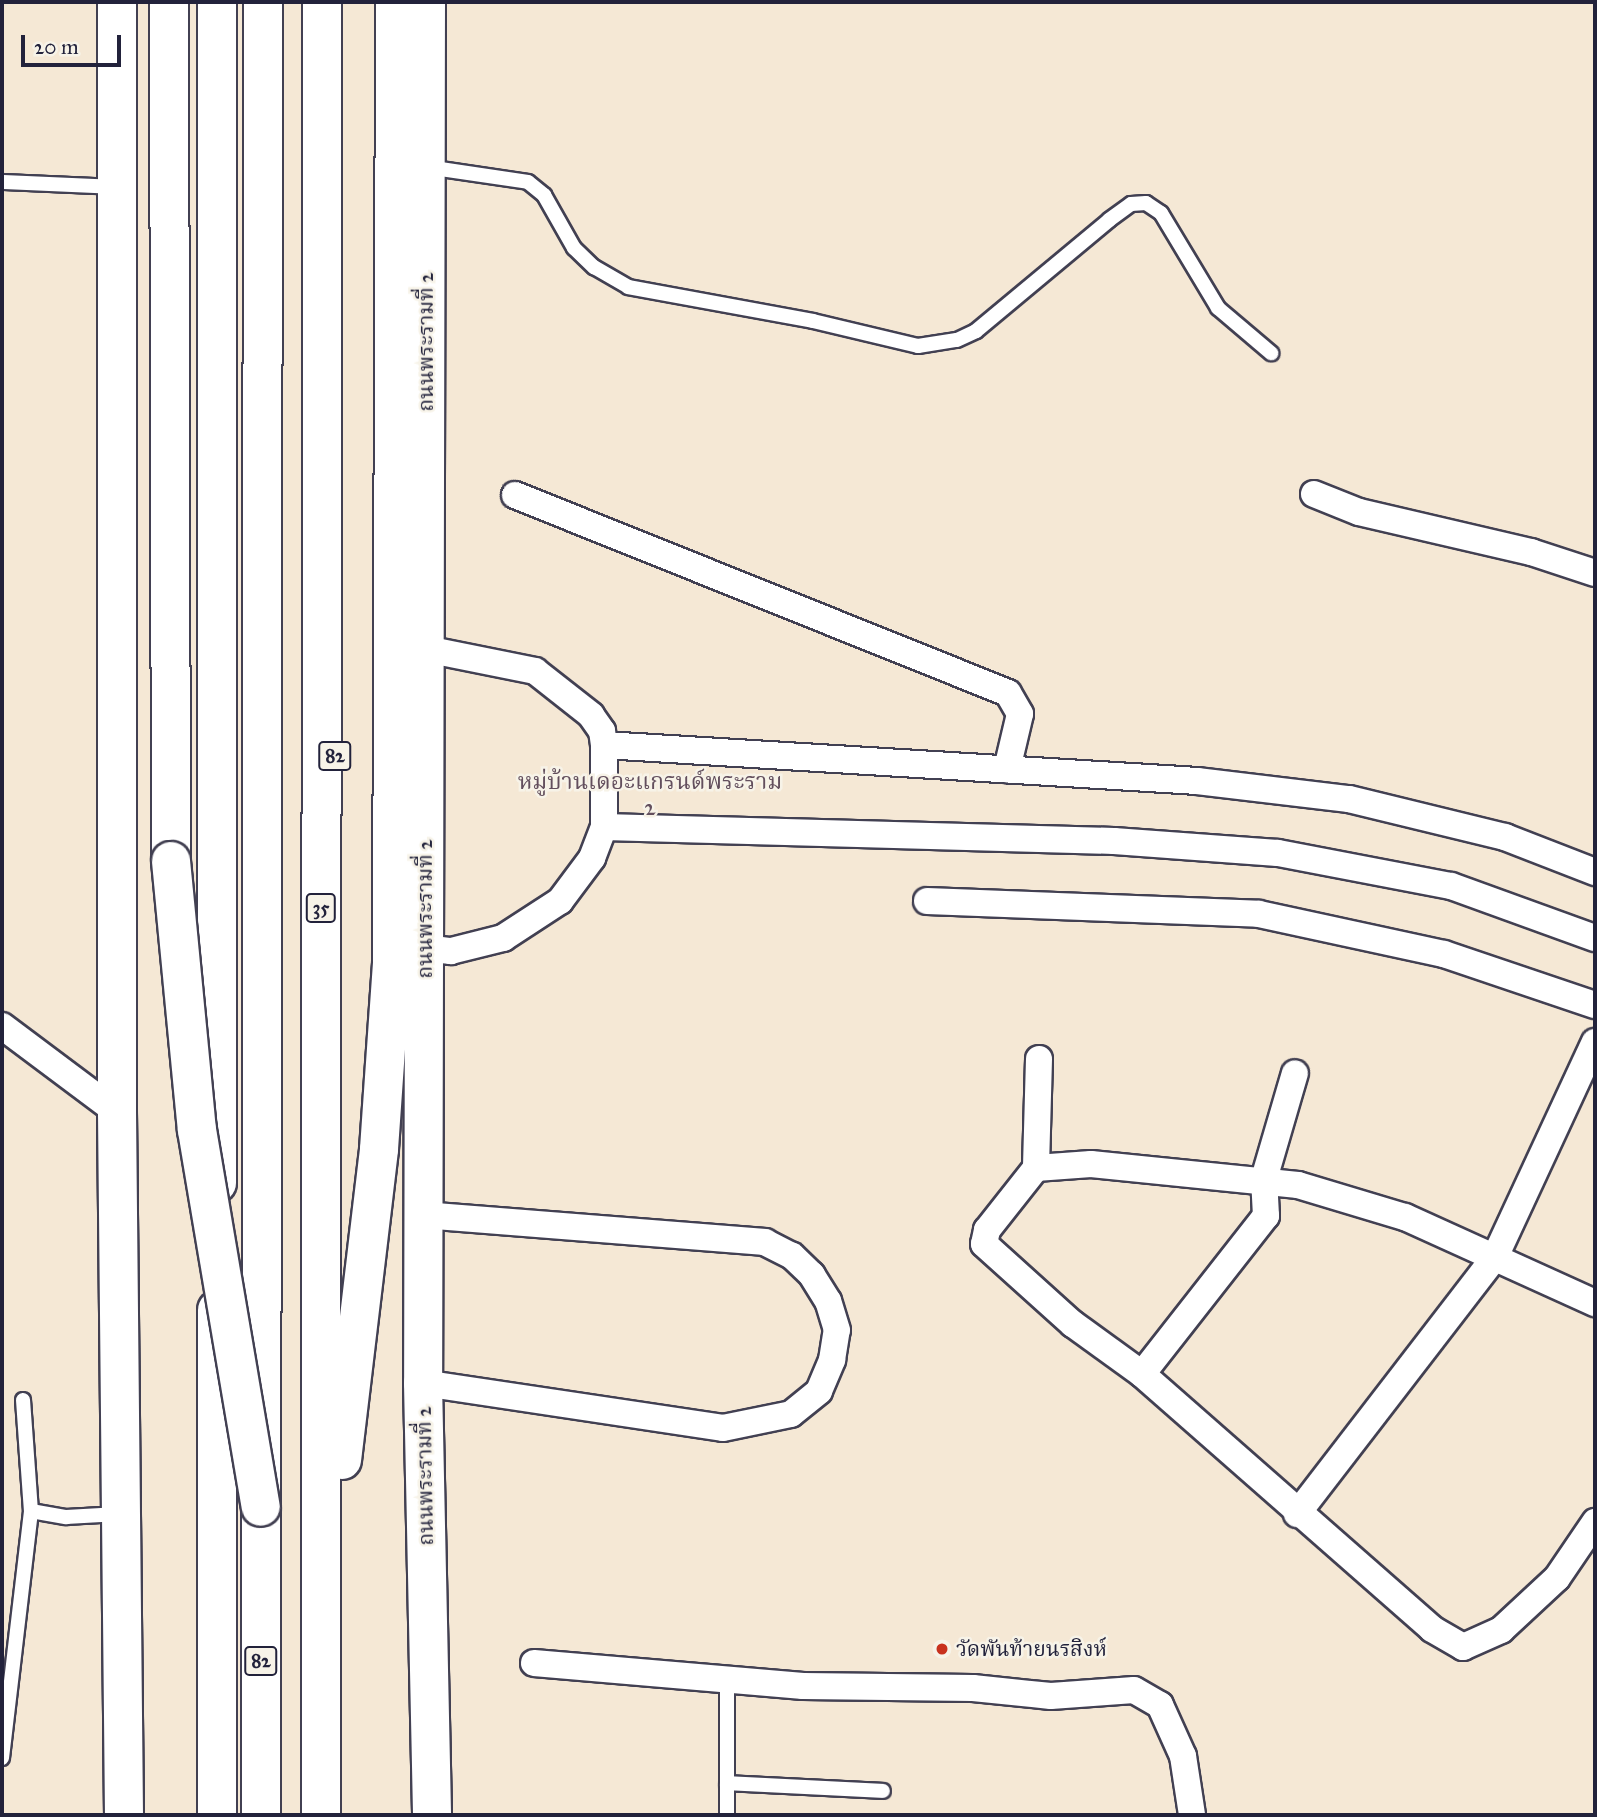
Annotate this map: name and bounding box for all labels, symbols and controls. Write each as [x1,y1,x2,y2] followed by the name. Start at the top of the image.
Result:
[24,21,124,65] scale bar
[34,34,79,60] text: 20 m
[413,272,439,412] street label: ถนนพระรามที่ 2
[318,740,352,772] road number: 82
[518,767,782,821] district label: หมู่บ้านเดอะแกรนด์พระราม 2
[412,839,438,979] street label: ถนนพระรามที่ 2
[305,893,337,924] road number: 35
[411,1406,439,1546] street label: ถนนพระรามที่ 2
[956,1636,1107,1662] place label: วัดพันท้ายนรสิงห์
[934,1641,950,1657] marker: วัดพันท้ายนรสิงห์
[244,1646,278,1676] road number: 82

